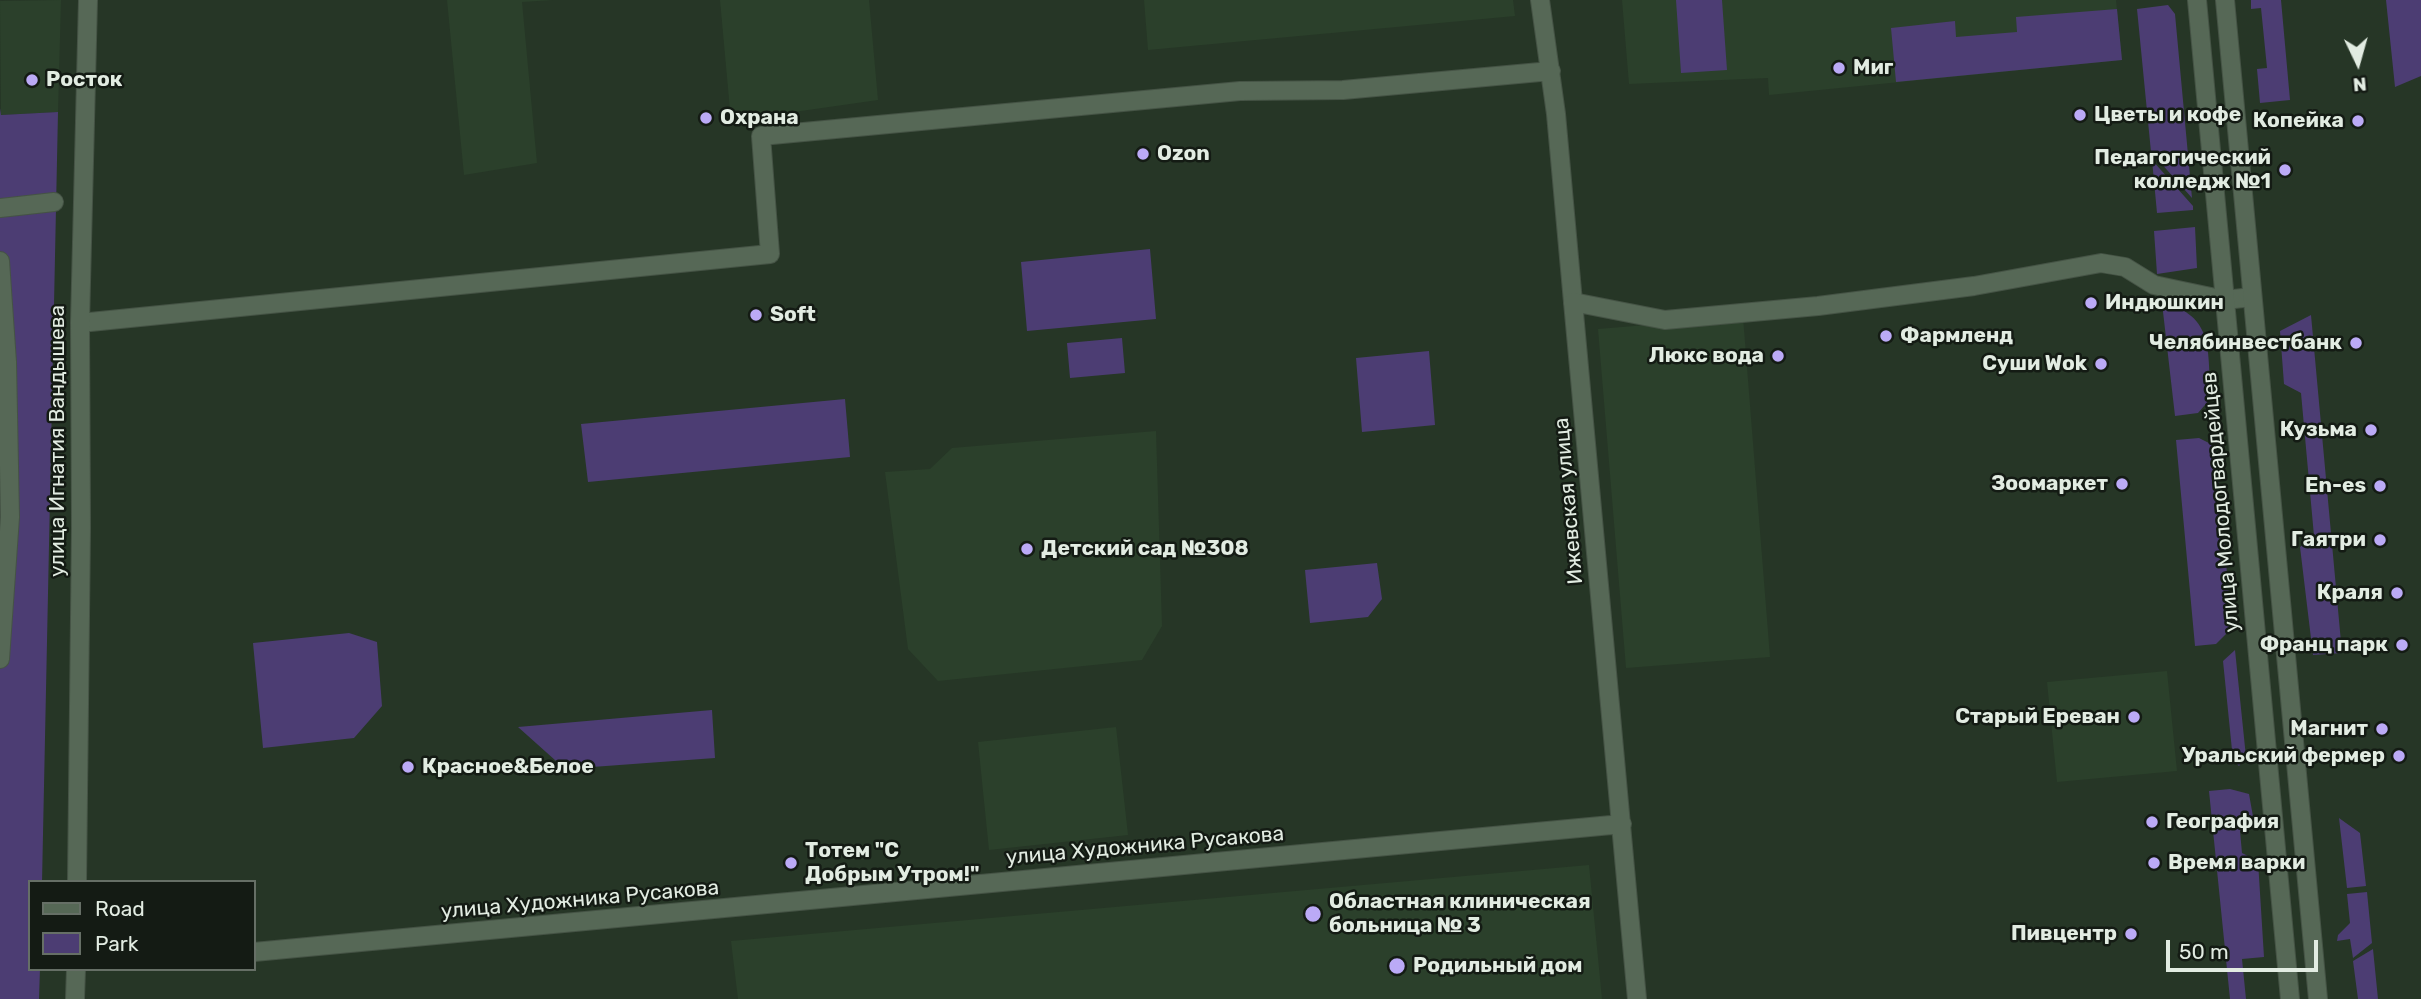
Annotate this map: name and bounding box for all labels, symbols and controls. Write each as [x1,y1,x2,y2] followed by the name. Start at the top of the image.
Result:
[2323,28,2393,98] north arrow
[1853,55,1893,81] place label: Миг
[1831,60,1847,76] marker: Миг
[46,67,122,93] place label: Росток
[24,72,40,88] marker: Росток
[2352,72,2368,96] text: N
[2094,102,2241,128] place label: Цветы и кофе
[720,105,799,131] place label: Охрана
[2072,107,2088,123] marker: Цветы и кофе
[2253,108,2344,134] place label: Копейка
[698,110,714,126] marker: Охрана
[2350,113,2366,129] marker: Копейка
[1157,141,1210,167] place label: Ozon
[2094,145,2271,195] place label: Педагогический колледж №1
[1135,146,1151,162] marker: Ozon
[2277,162,2293,178] marker: Педагогический колледж №1
[2105,290,2224,316] place label: Индюшкин
[2083,295,2099,311] marker: Индюшкин
[770,302,816,328] place label: Soft
[45,305,71,577] street label: улица Игнатия Вандышева
[748,307,764,323] marker: Soft
[1900,323,2013,349] place label: Фармленд
[1878,328,1894,344] marker: Фармленд
[2149,330,2342,356] place label: Челябинвестбанк
[2348,335,2364,351] marker: Челябинвестбанк
[1649,343,1764,369] place label: Люкс вода
[1770,348,1786,364] marker: Люкс вода
[1982,351,2087,377] place label: Суши Wok
[2093,356,2109,372] marker: Суши Wok
[2197,371,2245,633] street label: улица Молодогвардейцев
[1549,417,1589,585] street label: Ижевская улица
[2280,417,2357,443] place label: Кузьма
[2363,422,2379,438] marker: Кузьма
[1991,471,2108,497] place label: Зоомаркет
[2305,473,2366,499] place label: En-es
[2114,476,2130,492] marker: Зоомаркет
[2372,478,2388,494] marker: En-es
[2291,527,2366,553] place label: Гаятри
[2372,532,2388,548] marker: Гаятри
[1041,536,1249,562] place label: Детский сад №308
[1019,541,1035,557] marker: Детский сад №308
[2317,580,2383,606] place label: Краля
[2389,585,2405,601] marker: Краля
[2260,632,2388,658] place label: Франц парк
[2394,637,2410,653] marker: Франц парк
[1955,704,2120,730] place label: Старый Ереван
[2126,709,2142,725] marker: Старый Ереван
[2290,716,2368,742] place label: Магнит
[2374,721,2390,737] marker: Магнит
[2182,743,2385,769] place label: Уральский фермер
[2391,748,2407,764] marker: Уральский фермер
[422,754,594,780] place label: Красное&Белое
[400,759,416,775] marker: Красное&Белое
[2166,809,2279,835] place label: География
[2144,814,2160,830] marker: География
[1005,821,1285,871] street label: улица Художника Русакова
[805,838,979,888] place label: Тотем "С Добрым Утром!"
[2168,850,2305,876] place label: Время варки
[783,855,799,871] marker: Тотем "С Добрым Утром!"
[2146,855,2162,871] marker: Время варки
[440,875,720,925] street label: улица Художника Русакова
[28,880,256,971] legend
[1329,889,1591,939] place label: Областная клиническая больница № 3
[95,896,145,921] text: Road
[1303,904,1323,924] marker: Областная клиническая больница № 3
[2011,921,2117,947] place label: Пивцентр
[2123,926,2139,942] marker: Пивцентр
[2169,926,2321,970] scale bar
[95,931,139,956] text: Park
[2179,939,2229,964] text: 50 m
[1413,953,1582,979] place label: Родильный дом
[1387,956,1407,976] marker: Родильный дом

